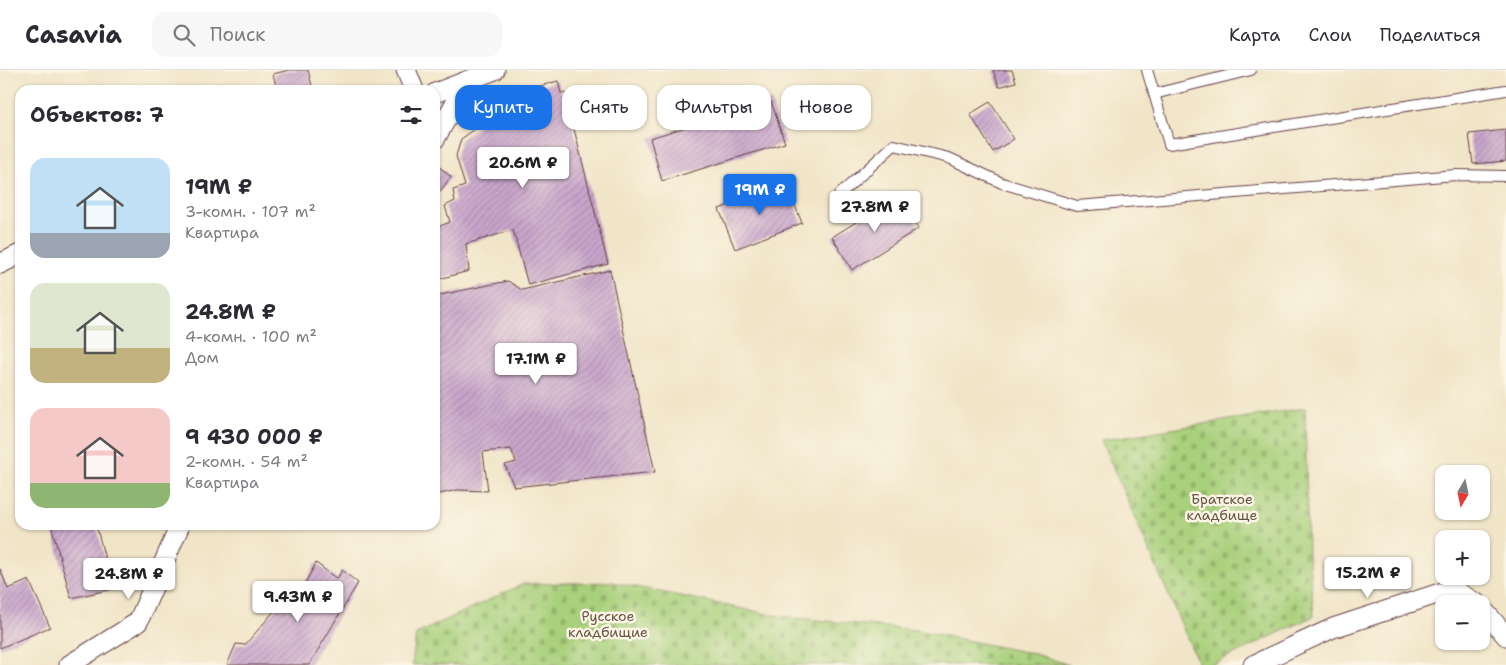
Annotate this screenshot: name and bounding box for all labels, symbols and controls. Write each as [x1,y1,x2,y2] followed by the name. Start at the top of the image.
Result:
[152,12,502,57] search box
[25,19,122,51] text: Casavia
[170,21,198,49] icon: search
[210,22,265,47] text: Поиск
[1229,23,1280,47] text: Карта
[1308,23,1352,47] text: Слои
[1380,23,1481,47] text: Поделиться
[455,85,552,130] chip: Купить
[562,85,647,130] chip: Снять
[657,85,771,130] chip: Фильтры
[781,85,871,130] chip: Новое
[30,101,164,129] text: Объектов: 7
[397,101,425,129] icon: filters
[477,146,569,189] pin: 20.6M ₽
[488,152,558,173] text: 20.6M ₽
[185,173,252,201] text: 19M ₽
[725,174,795,216] pin: 19M ₽
[70,178,130,238] icon: home
[734,179,786,200] text: 19M ₽
[829,190,921,233] pin: 27.8M ₽
[841,196,909,217] text: 27.8M ₽
[185,201,316,222] text: 3-комн. · 107 m²
[185,222,259,243] text: Квартира
[185,298,276,326] text: 24.8M ₽
[70,303,130,363] icon: home
[185,326,317,347] text: 4-комн. · 100 m²
[490,342,582,385] pin: 17.1M ₽
[185,347,219,368] text: Дом
[506,348,566,369] text: 17.1M ₽
[185,423,323,451] text: 9 430 000 ₽
[70,428,130,488] icon: home
[185,451,308,472] text: 2-комн. · 54 m²
[1435,465,1490,520] north arrow
[1435,465,1490,650] map controls
[185,472,259,493] text: Квартира
[1187,490,1258,524] park label: Братское кладбище
[1435,530,1490,585] button: +
[1322,556,1414,599] pin: 15.2M ₽
[83,558,175,600] pin: 24.8M ₽
[1335,562,1401,583] text: 15.2M ₽
[94,563,164,584] text: 24.8M ₽
[252,580,344,623] pin: 9.43M ₽
[263,586,333,607] text: 9.43M ₽
[1435,595,1490,650] button: −
[568,607,648,641] park label: Русское кладбищие

